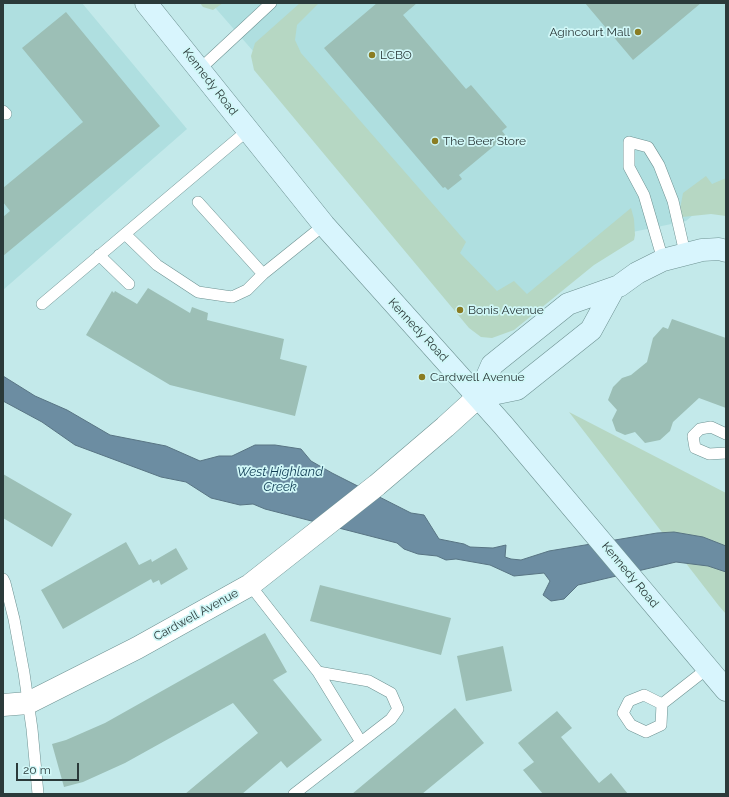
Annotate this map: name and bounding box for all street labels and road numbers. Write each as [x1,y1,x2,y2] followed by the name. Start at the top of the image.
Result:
[179,46,241,118] street label: Kennedy Road
[385,295,451,365] street label: Kennedy Road
[598,539,662,611] street label: Kennedy Road
[151,586,241,644] street label: Cardwell Avenue

